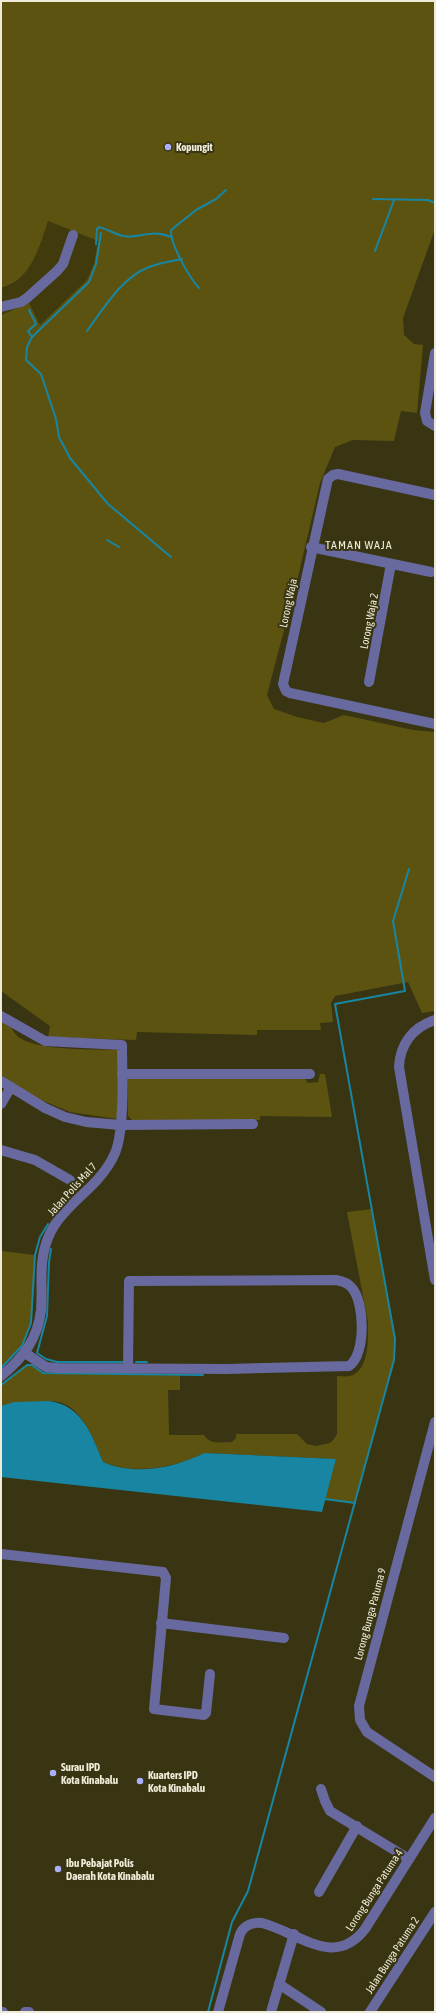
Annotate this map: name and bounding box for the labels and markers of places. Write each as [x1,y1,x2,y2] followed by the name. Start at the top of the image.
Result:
[176,141,213,153] place label: Kopungit
[163,142,173,152] marker: Kopungit
[61,1761,118,1786] place label: Surau IPD Kota Kinabalu
[48,1768,58,1778] marker: Surau IPD Kota Kinabalu
[148,1769,205,1794] place label: Kuarters IPD Kota Kinabalu
[135,1776,145,1786] marker: Kuarters IPD Kota Kinabalu
[66,1857,154,1882] place label: Ibu Pebajat Polis Daerah Kota Kinabalu
[53,1864,63,1874] marker: Ibu Pebajat Polis Daerah Kota Kinabalu

